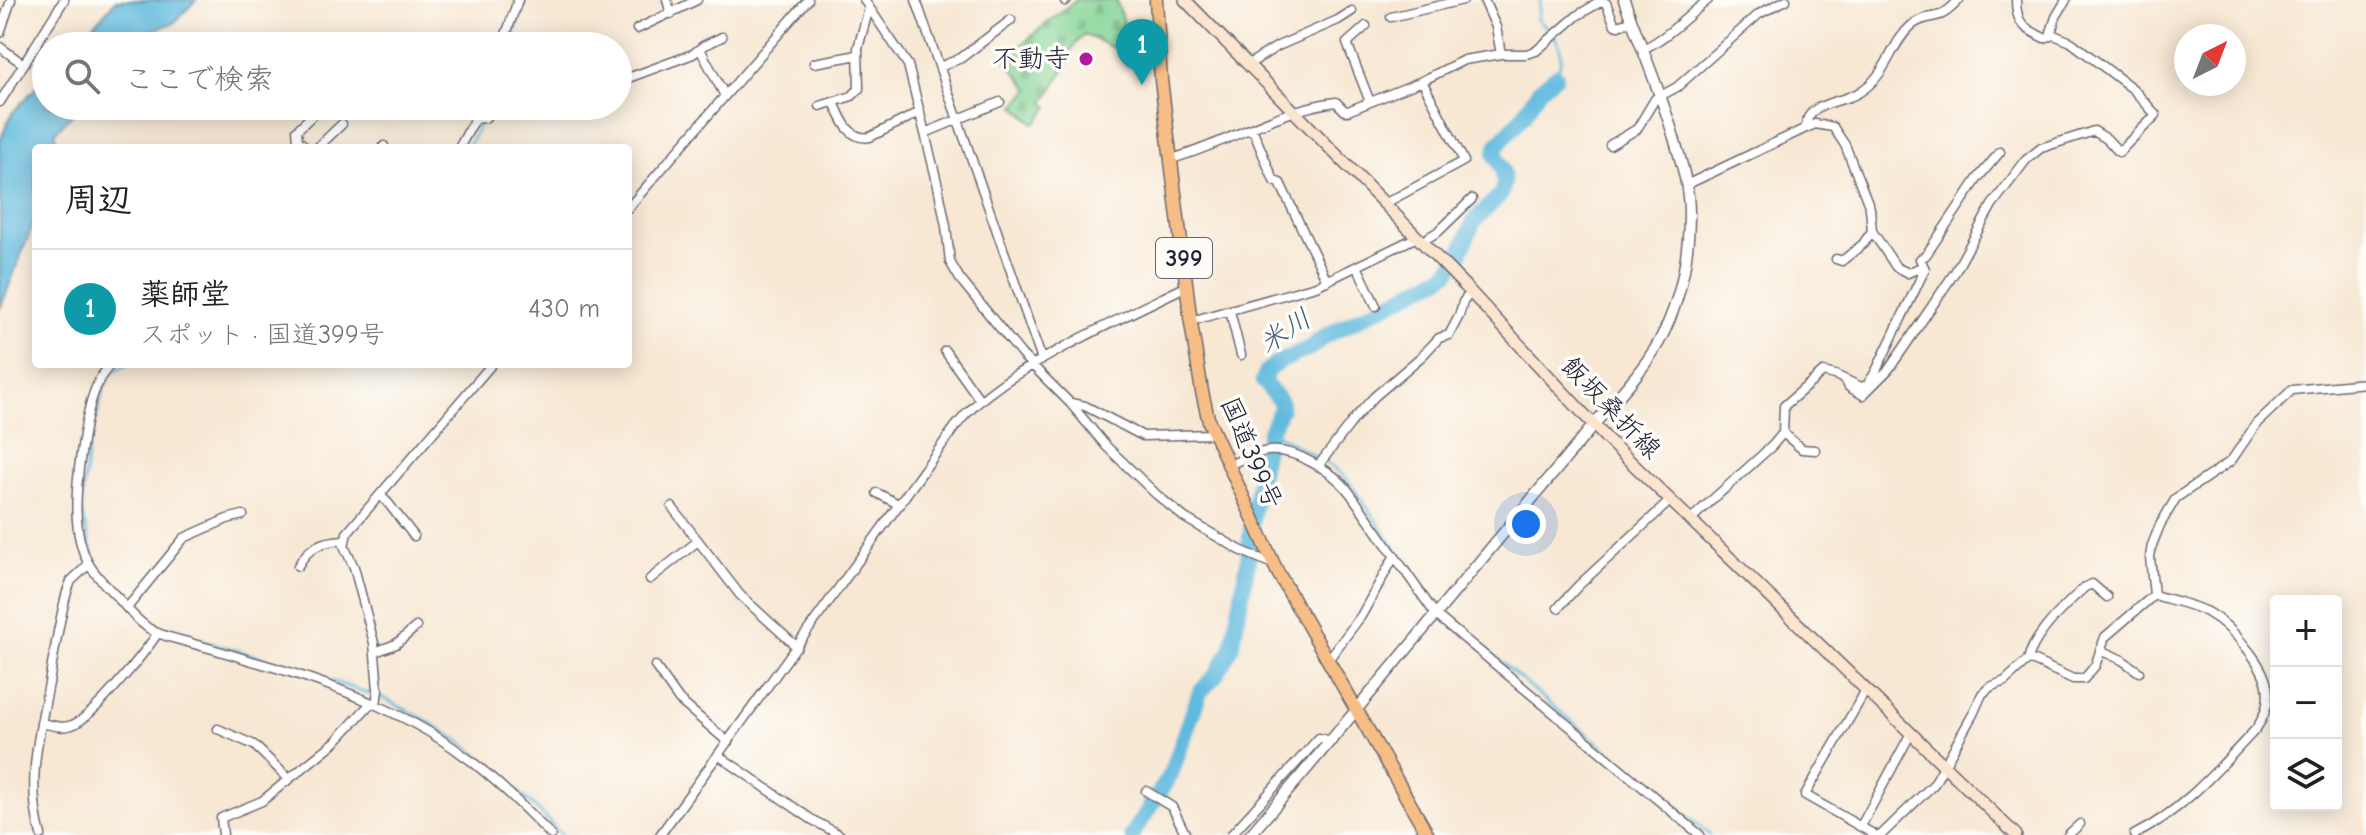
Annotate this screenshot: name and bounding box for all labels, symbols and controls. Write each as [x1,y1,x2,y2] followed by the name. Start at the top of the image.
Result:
[1116,19,1168,85] pin: 1
[2174,24,2246,96] north arrow
[32,32,632,120] search box
[992,44,1070,74] place label: 不動寺
[1077,50,1095,68] marker: 不動寺
[60,54,104,98] icon: search
[124,62,274,97] text: ここで検索
[64,180,132,220] text: 周辺
[1156,238,1212,278] road number: 399
[140,277,230,312] text: 薬師堂
[85,294,95,324] text: 1
[528,294,600,324] text: 430 m
[1253,302,1317,360] water label: 米川
[140,320,385,350] text: スポット · 国道399号
[1555,351,1667,465] street label: 飯坂桑折線
[1214,392,1288,514] street label: 国道399号
[1506,504,1546,544] your location
[2270,595,2342,811] map controls
[2270,595,2342,667] button: +
[2270,667,2342,739] button: −
[2270,739,2342,811] button: layers

